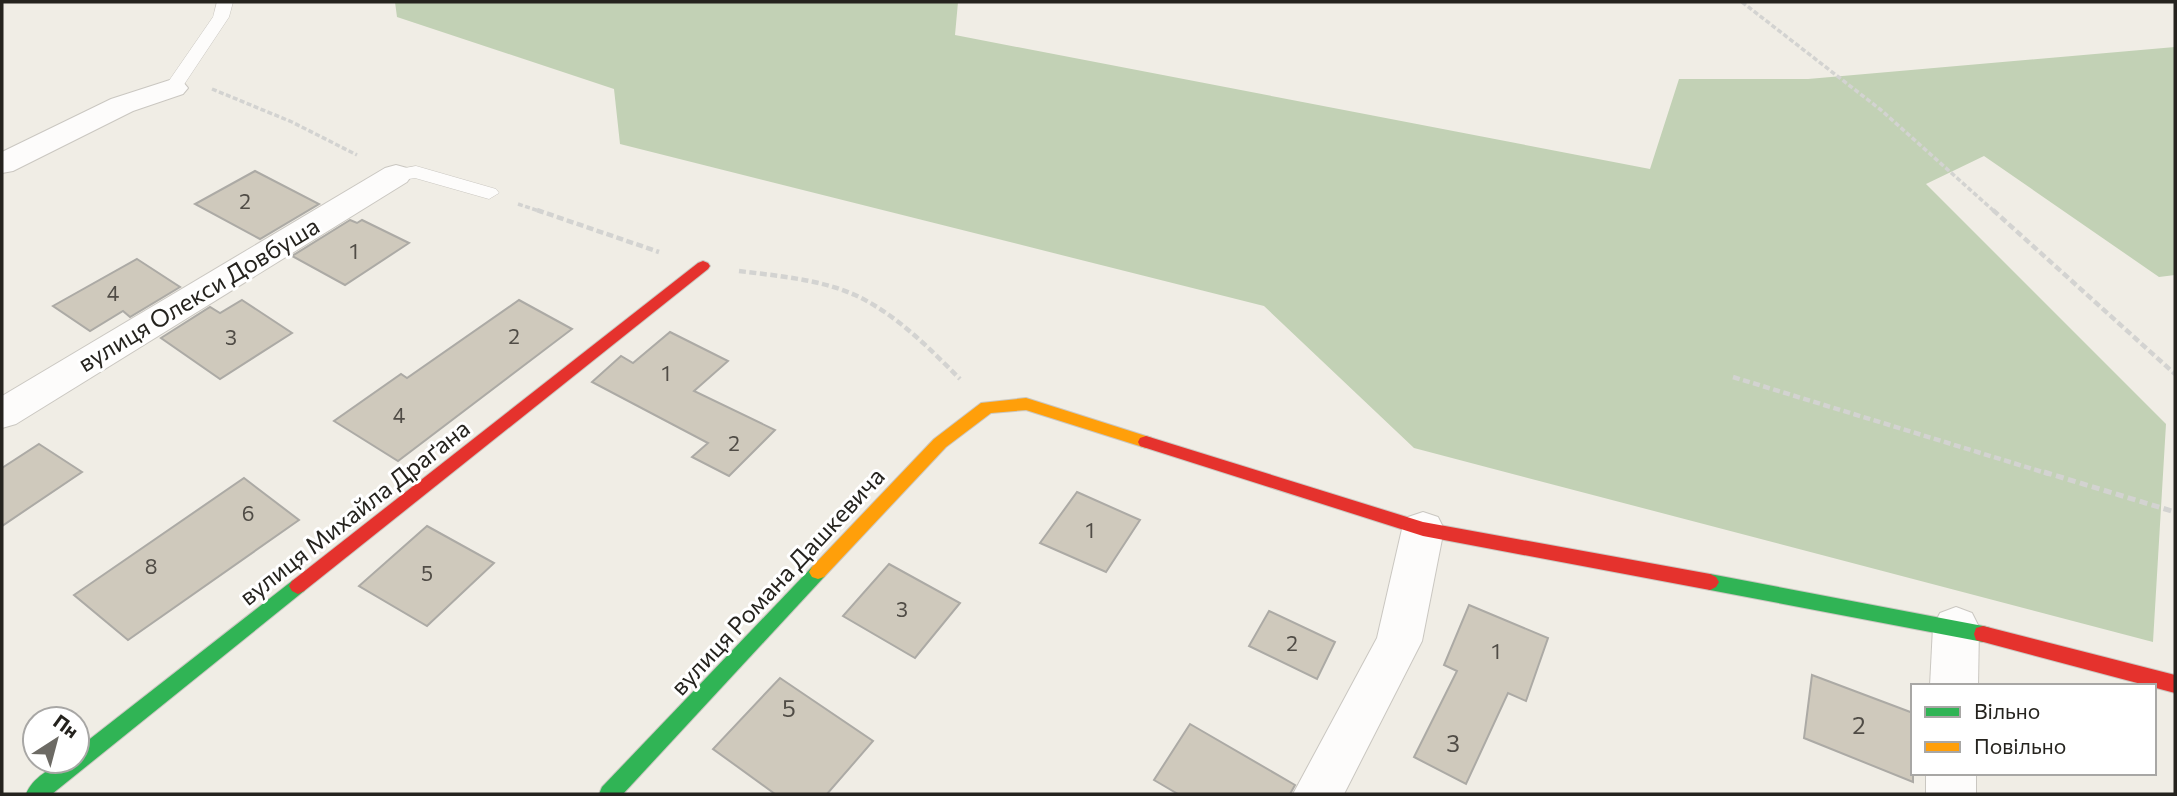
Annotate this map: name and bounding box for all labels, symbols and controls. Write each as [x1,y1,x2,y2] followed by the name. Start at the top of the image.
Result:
[239,188,251,213] house number: 2
[72,210,324,377] street label: вулиця Олекси Довбуша
[350,238,358,263] house number: 1
[107,280,120,305] house number: 4
[508,323,520,348] house number: 2
[225,324,237,349] house number: 3
[662,360,670,385] house number: 1
[393,402,406,427] house number: 4
[233,413,475,611] street label: вулиця Михайла Драґана
[728,430,740,455] house number: 2
[664,461,890,701] street label: вулиця Романа Дашкевича
[242,500,254,525] house number: 6
[1086,517,1094,542] house number: 1
[145,553,157,578] house number: 8
[421,560,433,585] house number: 5
[896,596,908,621] house number: 3
[1286,630,1298,655] house number: 2
[1492,638,1500,663] house number: 1
[1911,684,2156,775] legend
[782,693,796,722] house number: 5
[1974,698,2040,723] text: Вільно
[21,705,91,775] north arrow
[49,709,83,743] text: Пн
[1852,710,1866,739] house number: 2
[1446,728,1460,757] house number: 3
[1974,733,2066,758] text: Повільно

